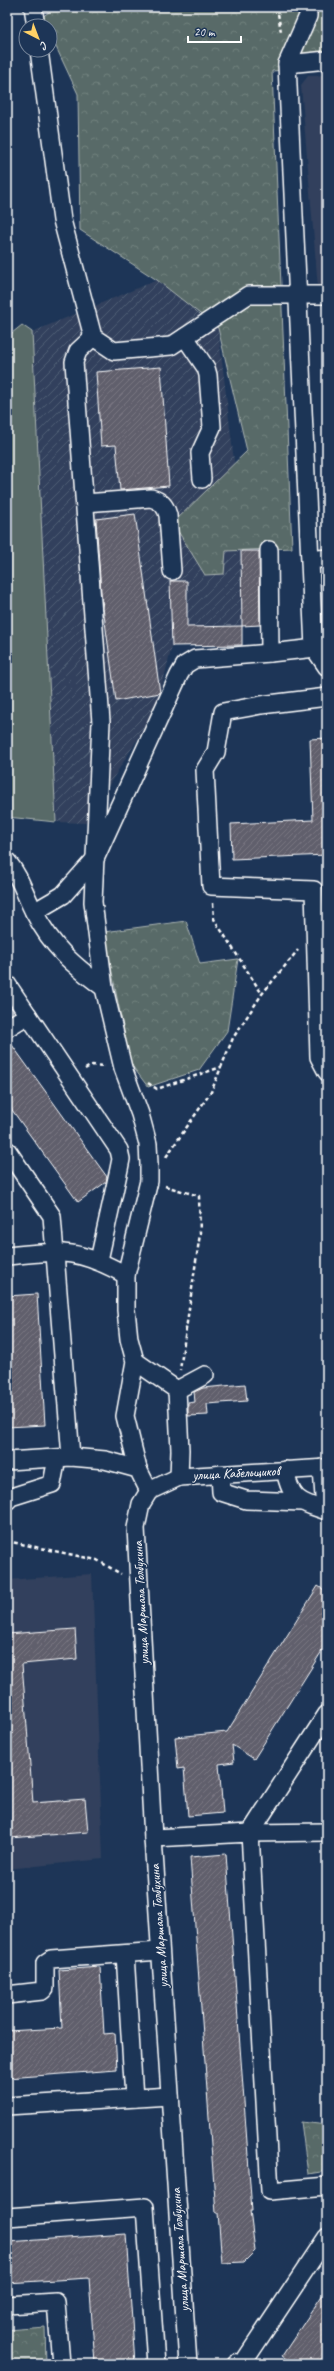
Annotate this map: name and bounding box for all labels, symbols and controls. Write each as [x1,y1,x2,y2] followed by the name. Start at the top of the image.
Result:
[18,18,58,58] north arrow
[188,18,241,44] scale bar
[194,24,216,40] text: 20 m
[37,38,51,54] text: С
[191,1462,283,1484] street label: улица Кабельщиков
[129,1540,153,1666] street label: улица Маршала Толбухина
[146,1863,172,1989] street label: улица Маршала Толбухина
[167,2187,193,2313] street label: улица Маршала Толбухина

